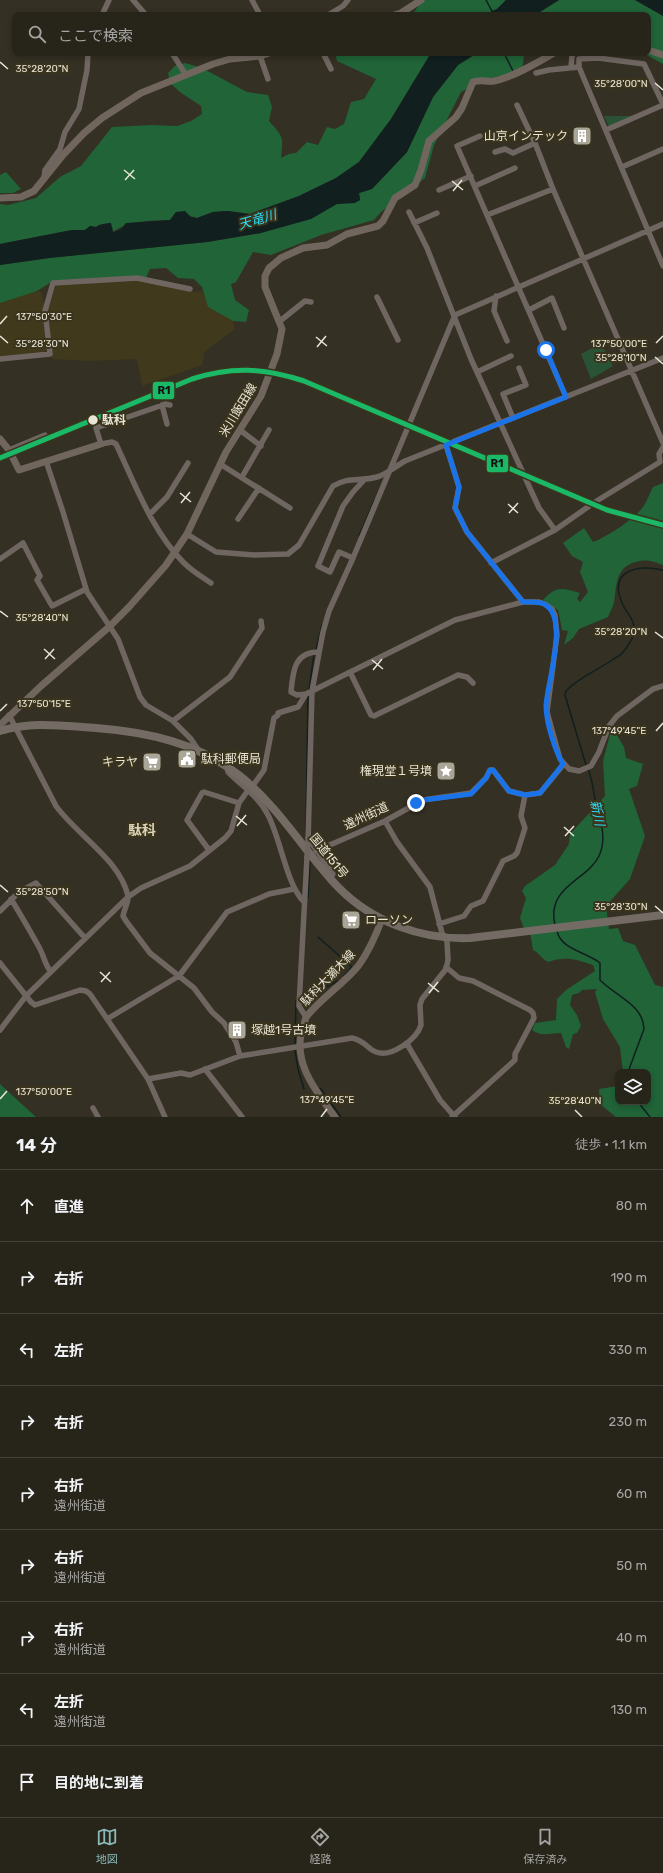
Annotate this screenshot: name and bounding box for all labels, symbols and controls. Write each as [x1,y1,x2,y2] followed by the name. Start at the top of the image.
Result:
[12,12,651,56] search box
[26,23,48,45] icon: search
[58,27,133,45] text: ここで検索
[15,63,69,75] text: 35°28'20"N
[594,78,648,90] text: 35°28'00"N
[571,125,593,147] building icon: 山京インテック
[484,129,568,143] place label: 山京インテック
[236,206,280,232] water label: 天竜川
[16,311,72,323] text: 137°50'30"E
[15,338,69,350] text: 35°28'30"N
[591,338,647,350] text: 137°50'00"E
[537,341,555,359] route start
[595,352,647,364] text: 35°28'10"N
[152,381,175,400] line badge: R1
[217,381,259,439] street label: 米川飯田線
[157,384,171,397] text: R1
[86,413,100,427] marker: 駄科
[102,413,126,427] place label: 駄科
[486,454,509,473] line badge: R1
[490,457,504,470] text: R1
[16,612,69,624] text: 35°28'40"N
[594,626,648,638] text: 35°28'20"N
[17,698,71,710] text: 137°50'15"E
[592,725,646,737] text: 137°49'45"E
[176,748,198,770] public building icon: 駄科郵便局
[141,751,163,773] supermarket icon: キラヤ
[201,752,261,766] place label: 駄科郵便局
[102,755,138,769] place label: キラヤ
[435,760,457,782] place icon: 権現堂１号墳
[360,764,432,778] place label: 権現堂１号墳
[407,794,425,812] route end
[587,799,608,829] water label: 新川
[341,800,391,832] street label: 遠州街道
[128,822,156,839] district label: 駄科
[307,831,351,881] street label: 国道151号
[15,886,69,898] text: 35°28'50"N
[594,901,648,913] text: 35°28'30"N
[340,909,362,931] supermarket icon: ローソン
[365,913,413,927] place label: ローソン
[298,947,358,1009] street label: 駄科大瀬木線
[226,1019,248,1041] building icon: 塚越1号古墳
[251,1023,316,1037] place label: 塚越1号古墳
[615,1069,651,1105] map controls
[615,1069,651,1105] button: layers
[16,1086,72,1098] text: 137°50'00"E
[300,1094,354,1106] text: 137°49'45"E
[549,1095,602,1107] text: 35°28'40"N
[16,1135,57,1155] text: 14 分
[575,1137,647,1152] text: 徒歩 · 1.1 km
[16,1195,38,1217] icon: ahead
[54,1198,84,1216] text: 直進
[616,1198,647,1213] text: 80 m
[16,1267,38,1289] icon: right
[54,1270,84,1288] text: 右折
[611,1270,647,1285] text: 190 m
[16,1339,38,1361] icon: left
[54,1342,84,1360] text: 左折
[608,1342,647,1357] text: 330 m
[16,1411,38,1433] icon: right
[54,1414,84,1432] text: 右折
[609,1414,647,1429] text: 230 m
[54,1477,84,1495] text: 右折
[16,1483,38,1505] icon: right
[616,1486,647,1501] text: 60 m
[54,1498,106,1513] text: 遠州街道
[54,1549,84,1567] text: 右折
[16,1555,38,1577] icon: right
[616,1558,647,1573] text: 50 m
[54,1570,106,1585] text: 遠州街道
[54,1621,84,1639] text: 右折
[16,1627,38,1649] icon: right
[616,1630,647,1645] text: 40 m
[54,1642,106,1657] text: 遠州街道
[54,1693,84,1711] text: 左折
[16,1699,38,1721] icon: left
[611,1702,647,1717] text: 130 m
[54,1714,106,1729] text: 遠州街道
[16,1771,38,1793] icon: arrive
[54,1774,144,1792] text: 目的地に到着
[96,1826,118,1866] tab: 地図
[309,1826,331,1866] tab: 経路
[523,1826,567,1866] tab: 保存済み

